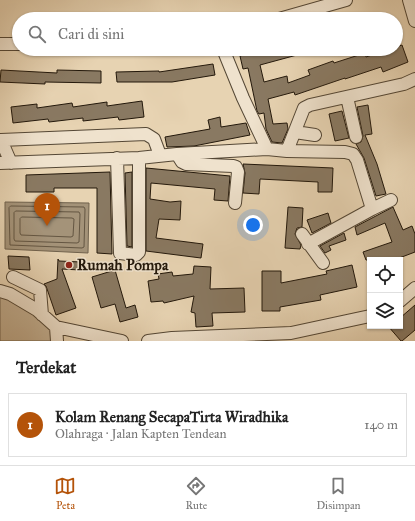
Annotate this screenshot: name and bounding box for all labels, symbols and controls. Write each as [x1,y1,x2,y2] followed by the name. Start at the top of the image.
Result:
[12,12,403,56] search box
[26,23,48,45] icon: search
[58,25,124,43] text: Cari di sini
[34,193,60,226] pin: 1
[243,215,263,235] your location
[77,256,169,275] place label: Rumah Pompa
[367,257,403,329] map controls
[367,257,403,293] button: locate
[64,260,74,270] marker: Rumah Pompa
[367,293,403,329] button: layers
[16,357,76,378] text: Terdekat
[55,408,288,426] text: Kolam Renang SecapaTirta Wiradhika
[27,417,33,433] text: 1
[364,417,398,433] text: 140 m
[55,426,227,442] text: Olahraga · Jalan Kapten Tendean
[54,475,76,512] tab: Peta
[185,475,207,512] tab: Rute
[316,475,361,512] tab: Disimpan

